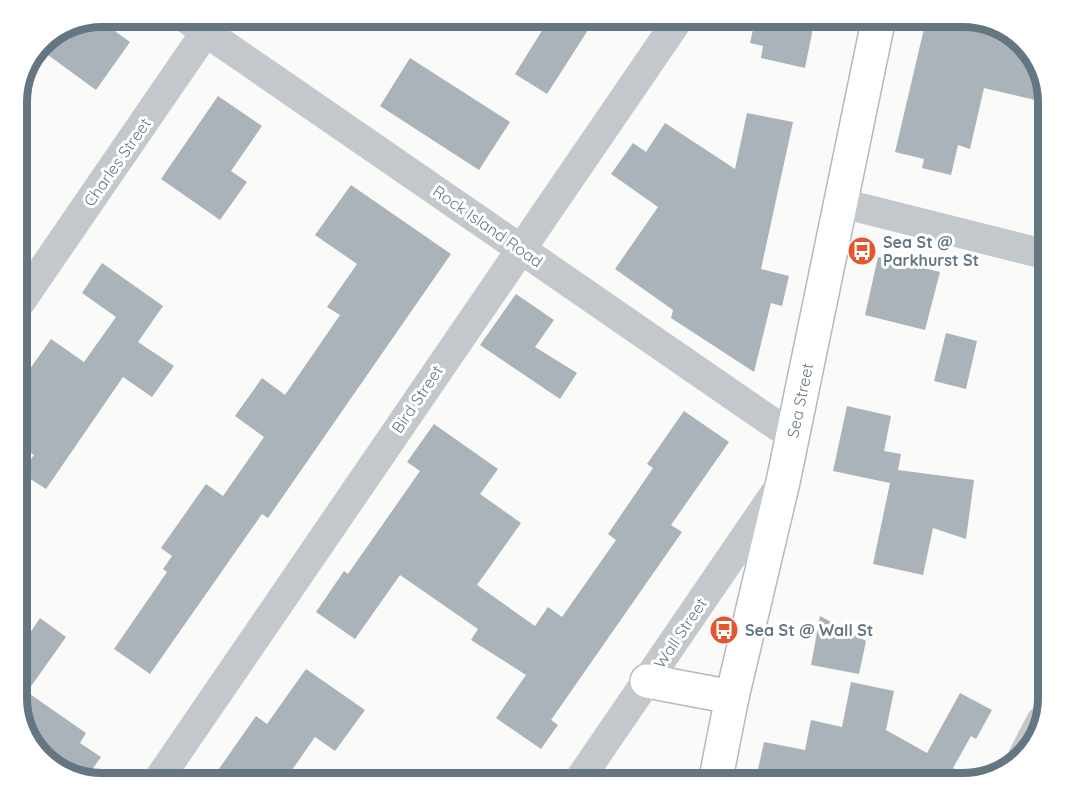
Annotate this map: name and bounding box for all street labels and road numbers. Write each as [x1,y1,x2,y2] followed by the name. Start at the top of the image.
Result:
[79,114,155,210] street label: Charles Street
[429,181,547,271] street label: Rock Island Road
[387,361,447,437] street label: Bird Street
[782,361,817,440] street label: Sea Street
[649,594,711,672] street label: Wall Street

